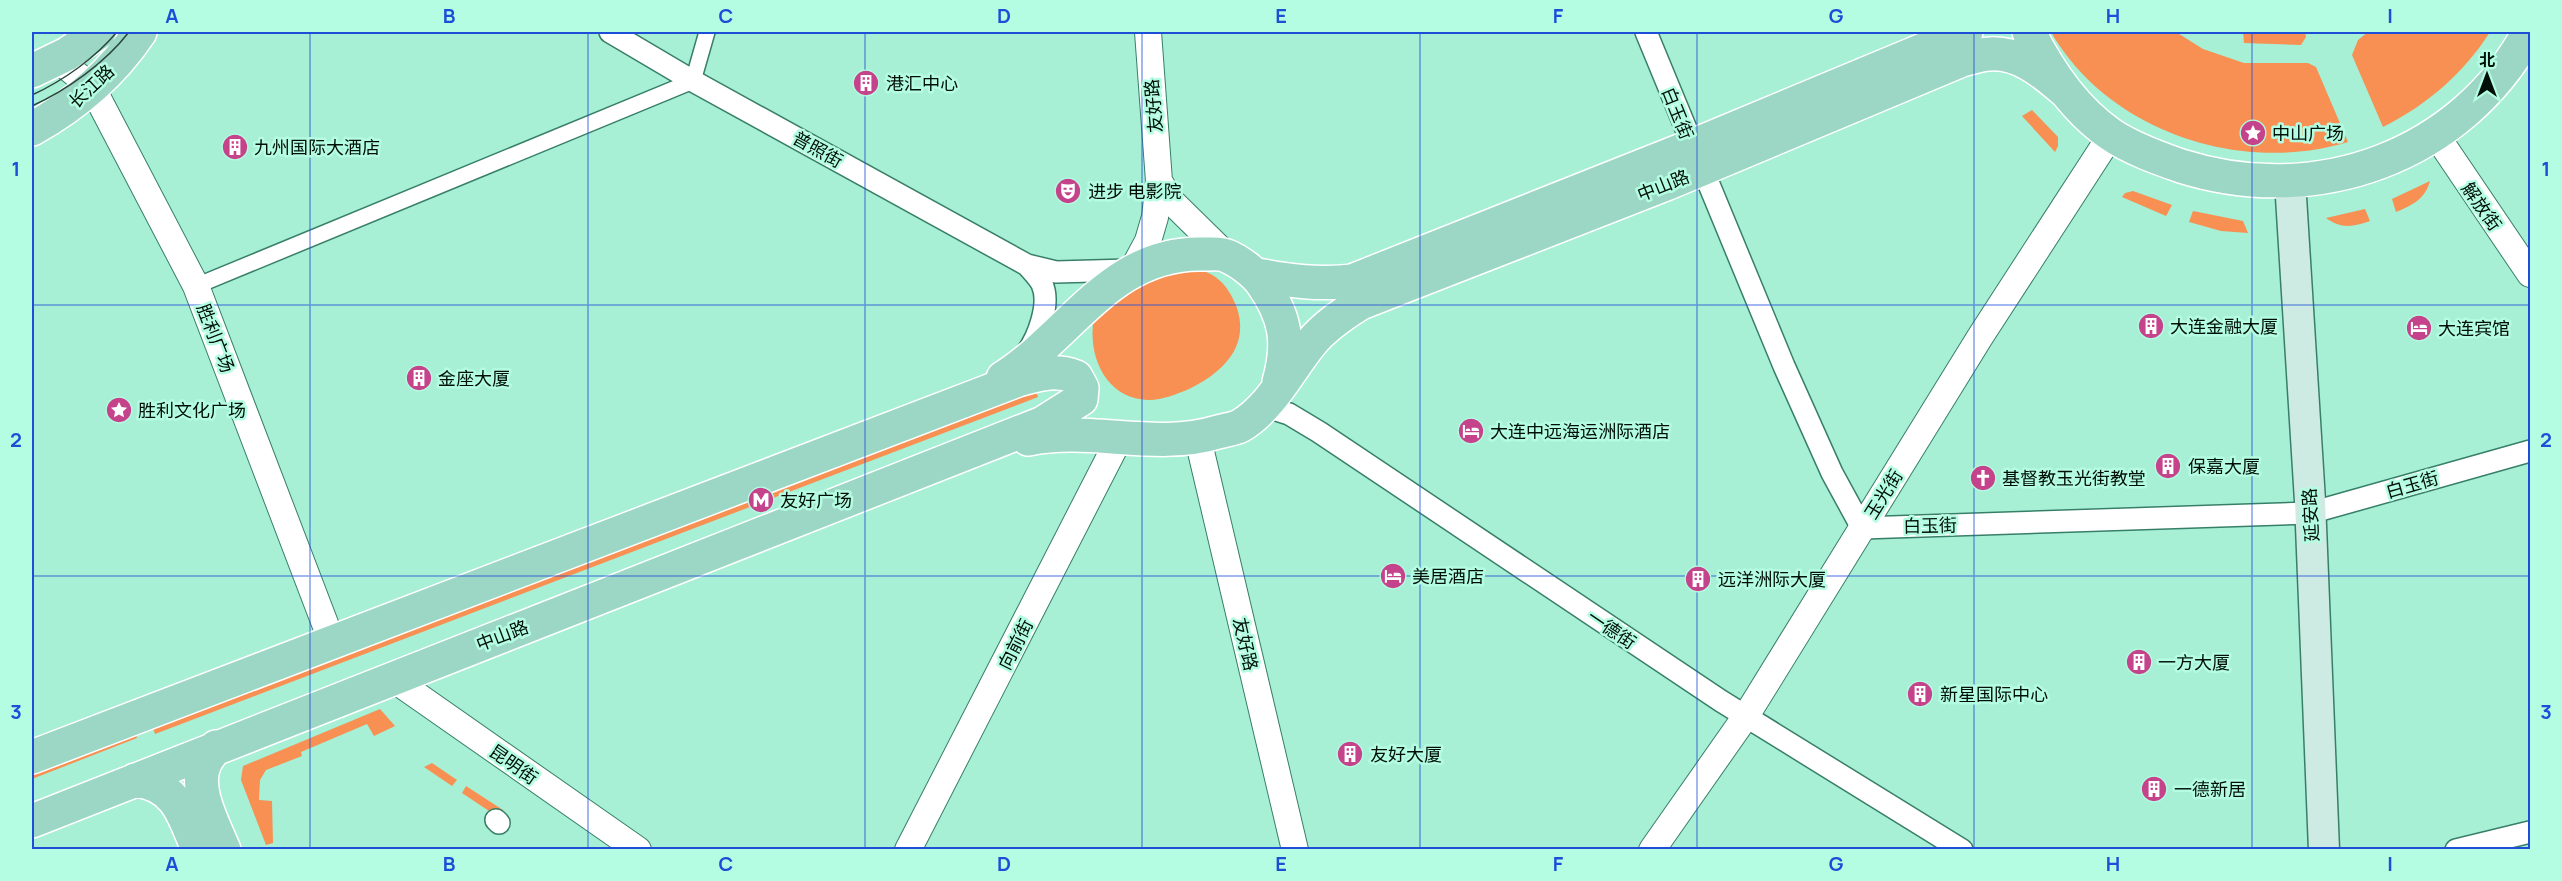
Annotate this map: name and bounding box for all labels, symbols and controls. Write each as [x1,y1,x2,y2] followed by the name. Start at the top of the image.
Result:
[165,2,179,29] text: A
[443,2,456,29] text: B
[719,2,733,29] text: C
[997,2,1011,29] text: D
[1275,2,1287,29] text: E
[1553,2,1564,29] text: F
[1829,2,1844,29] text: G
[2106,2,2120,29] text: H
[2387,2,2393,29] text: I
[2457,45,2517,105] north arrow
[2479,49,2495,71] text: 北
[63,59,119,113] street label: 长江路
[851,68,881,98] building icon: 港汇中心
[886,71,958,95] place label: 港汇中心
[1139,78,1167,134] street label: 友好路
[1657,83,1699,143] street label: 白玉街
[2238,118,2268,148] place icon: 中山广场
[2272,121,2344,145] place label: 中山广场
[789,125,847,173] street label: 普照街
[220,132,250,162] building icon: 九州国际大酒店
[254,135,380,159] place label: 九州国际大酒店
[12,155,20,182] text: 1
[2542,155,2550,182] text: 1
[1633,164,1693,206] street label: 中山路
[1053,176,1083,206] theatre icon: 进步 电影院
[2457,177,2507,235] street label: 解放街
[1088,179,1182,203] place label: 进步 电影院
[192,300,240,376] street label: 胜利广场
[2136,311,2166,341] building icon: 大连金融大厦
[2404,313,2434,343] hotel icon: 大连宾馆
[2170,314,2278,338] place label: 大连金融大厦
[2438,316,2510,340] place label: 大连宾馆
[404,363,434,393] building icon: 金座大厦
[438,366,510,390] place label: 金座大厦
[104,395,134,425] place icon: 胜利文化广场
[138,398,246,422] place label: 胜利文化广场
[1456,416,1486,446] hotel icon: 大连中远海运洲际酒店
[1490,419,1670,443] place label: 大连中远海运洲际酒店
[10,426,22,453] text: 2
[2540,426,2552,453] text: 2
[2153,451,2183,481] building icon: 保嘉大厦
[2188,454,2260,478] place label: 保嘉大厦
[1968,463,1998,493] church icon: 基督教玉光街教堂
[1859,465,1907,523] street label: 玉光街
[2383,465,2441,503] street label: 白玉街
[2002,466,2146,490] place label: 基督教玉光街教堂
[746,485,776,515] metro station icon: 友好广场
[2297,487,2323,543] street label: 延安路
[780,488,852,512] place label: 友好广场
[1903,513,1957,537] street label: 白玉街
[1378,561,1408,591] hotel icon: 美居酒店
[1412,564,1484,588] place label: 美居酒店
[1683,564,1713,594] building icon: 远洋洲际大厦
[1718,567,1826,591] place label: 远洋洲际大厦
[1583,604,1641,654] street label: 一德街
[472,614,532,656] street label: 中山路
[992,614,1038,674] street label: 向前街
[1228,615,1264,673] street label: 友好路
[2124,647,2154,677] building icon: 一方大厦
[2158,650,2230,674] place label: 一方大厦
[1905,679,1935,709] building icon: 新星国际中心
[1940,682,2048,706] place label: 新星国际中心
[10,698,22,725] text: 3
[2540,698,2552,725] text: 3
[485,739,543,789] street label: 昆明街
[1335,739,1365,769] building icon: 友好大厦
[1370,742,1442,766] place label: 友好大厦
[2139,774,2169,804] building icon: 一德新居
[2174,777,2246,801] place label: 一德新居
[165,850,179,877] text: A
[443,850,456,877] text: B
[719,850,733,877] text: C
[997,850,1011,877] text: D
[1275,850,1287,877] text: E
[1553,850,1564,877] text: F
[1829,850,1844,877] text: G
[2106,850,2120,877] text: H
[2387,850,2393,877] text: I

